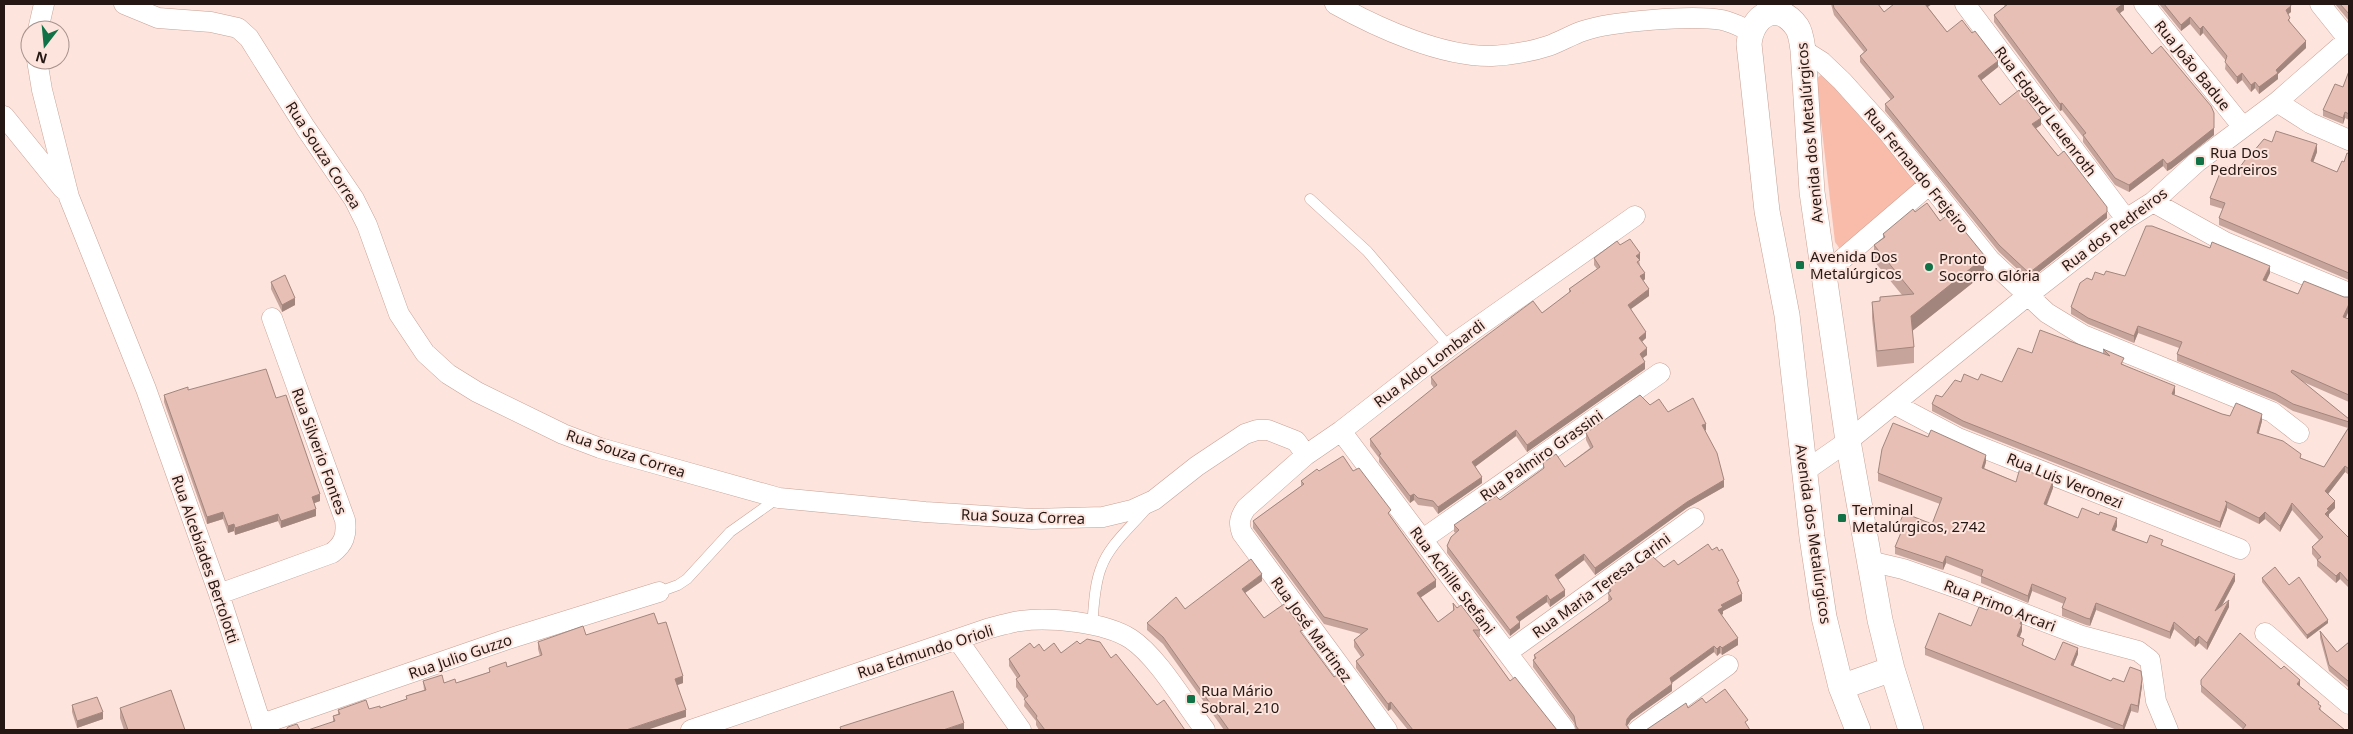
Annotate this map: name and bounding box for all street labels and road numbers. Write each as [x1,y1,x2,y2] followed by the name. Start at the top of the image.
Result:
[2150,16,2236,114] street label: Rua João Badue
[1791,42,1827,224] street label: Avenida dos Metalúrgicos
[1990,42,2102,180] street label: Rua Edgard Leuenroth
[282,97,366,213] street label: Rua Souza Correa
[1860,103,1974,237] street label: Rua Fernando Frejeiro
[2057,183,2171,275] street label: Rua dos Pedreiros
[1369,315,1489,411] street label: Rua Aldo Lombardi
[288,385,352,517] street label: Rua Silverio Fontes
[1476,405,1606,505] street label: Rua Palmiro Grassini
[564,424,688,482] street label: Rua Souza Correa
[1791,443,1837,625] street label: Avenida dos Metalúrgicos
[2004,448,2126,512] street label: Rua Luis Veronezi
[168,472,244,646] street label: Rua Alcebíades Bertolotti
[960,504,1086,528] street label: Rua Souza Correa
[1406,522,1500,638] street label: Rua Achille Stefani
[1528,528,1674,642] street label: Rua Maria Teresa Carini
[1267,572,1357,686] street label: Rua José Martinez
[1941,574,2059,636] street label: Rua Primo Arcari
[854,620,996,682] street label: Rua Edmundo Orioli
[406,629,514,683] street label: Rua Julio Guzzo

